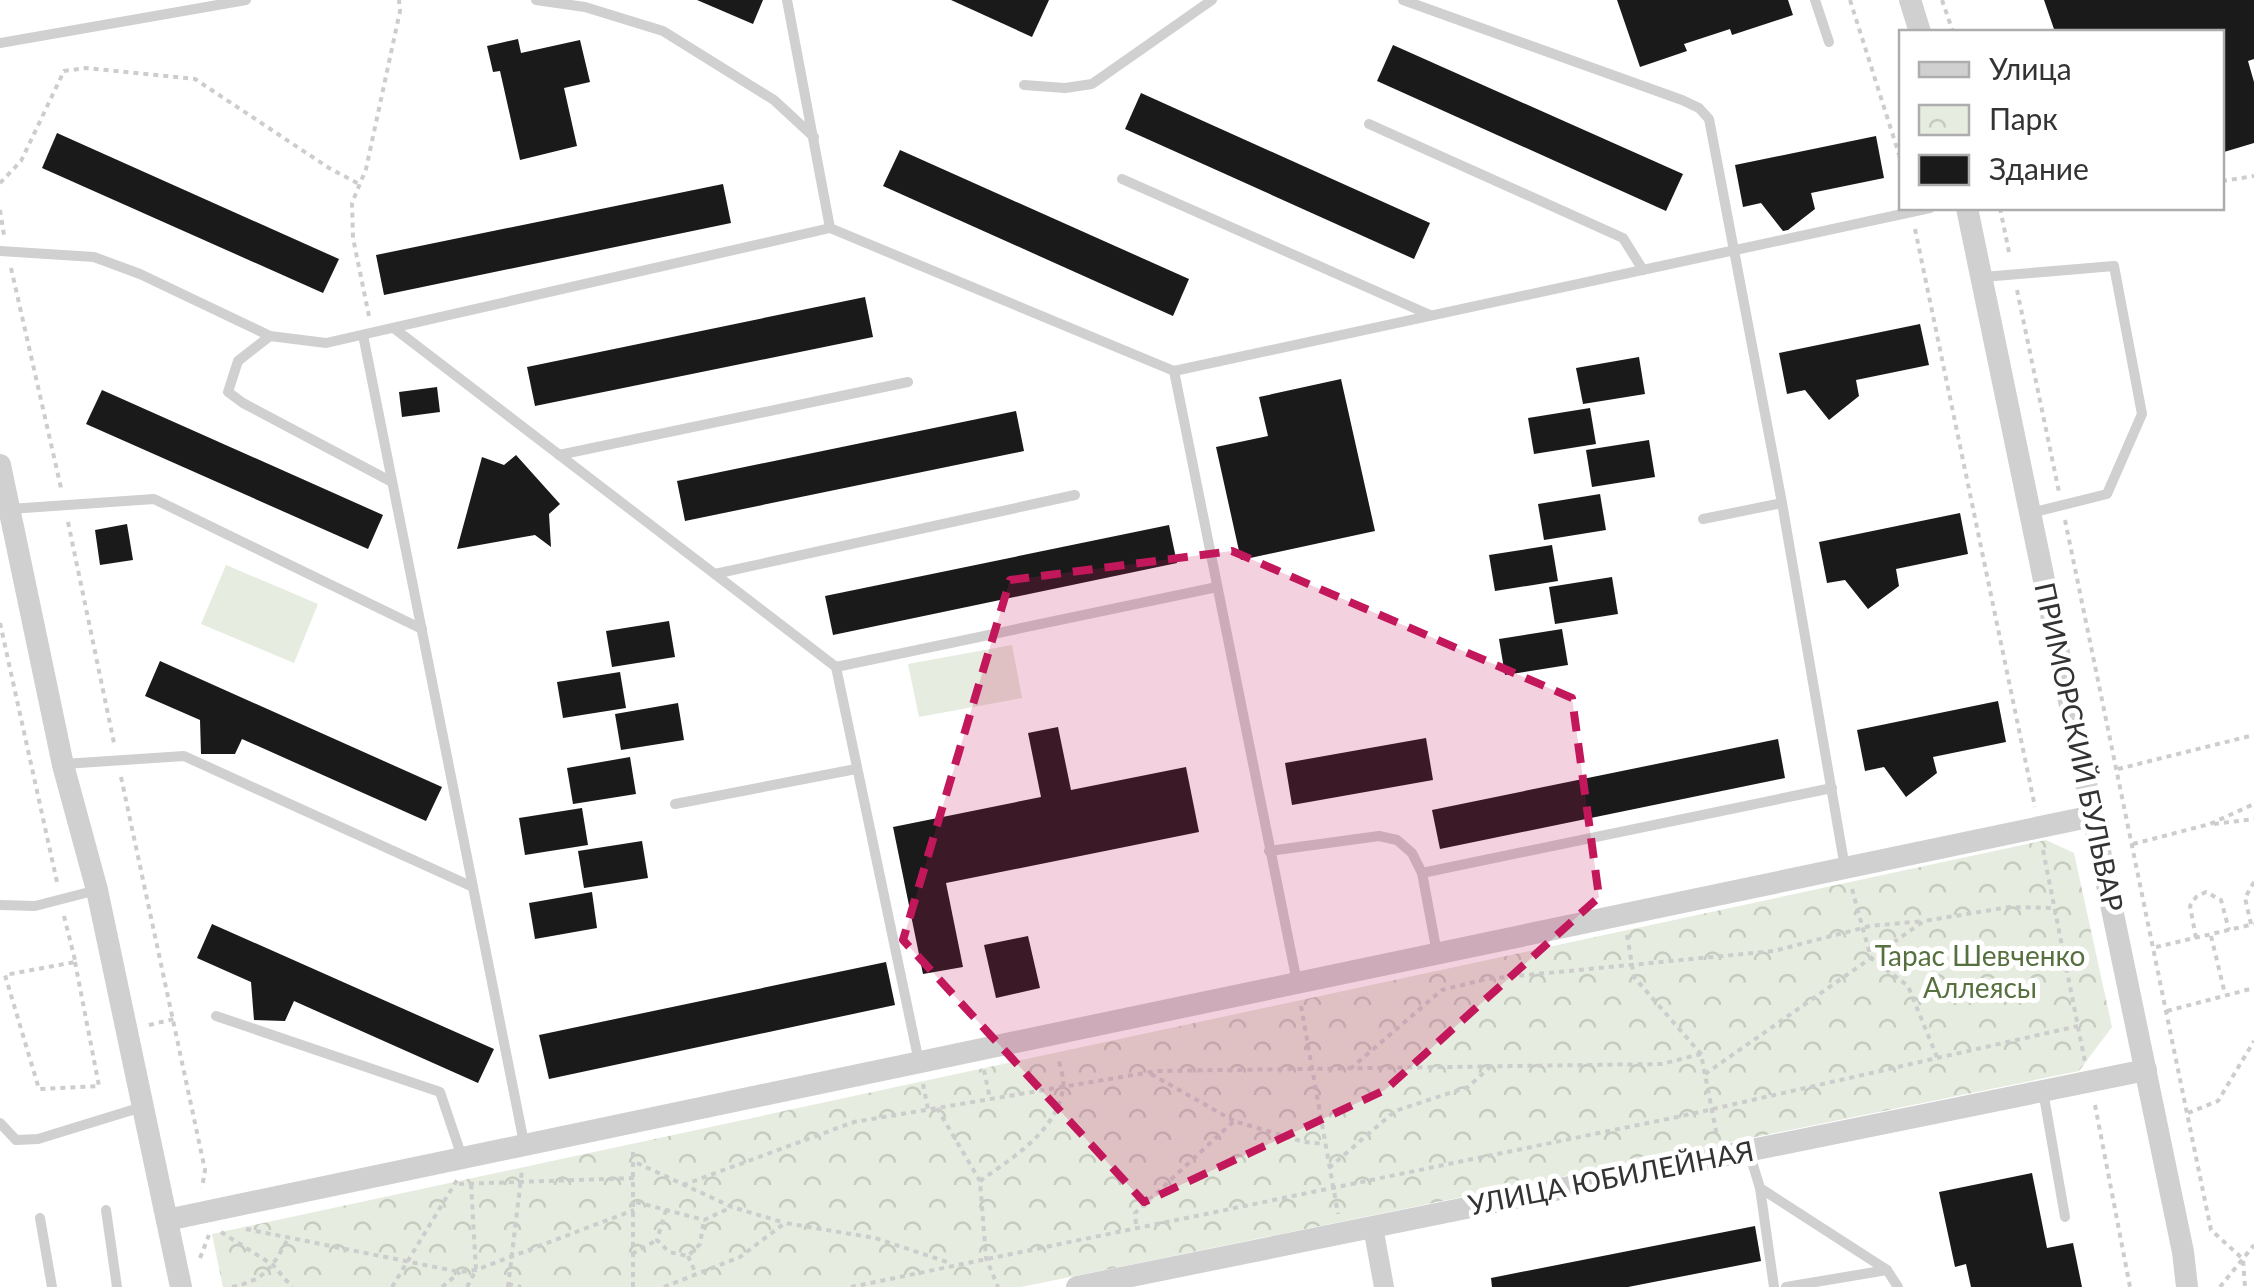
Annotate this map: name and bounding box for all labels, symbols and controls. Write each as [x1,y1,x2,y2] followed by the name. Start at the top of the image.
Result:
[1899,30,2224,210] legend
[1989,50,2072,86] text: Улица
[1989,100,2058,136] text: Парк
[1989,150,2089,186] text: Здание
[2028,579,2131,914] street label: ПРИМОРСКИЙ БУЛЬВАР
[1875,938,2085,1004] park label: Тарас Шевченко Аллеясы
[1465,1133,1757,1221] street label: УЛИЦА ЮБИЛЕЙНАЯ

